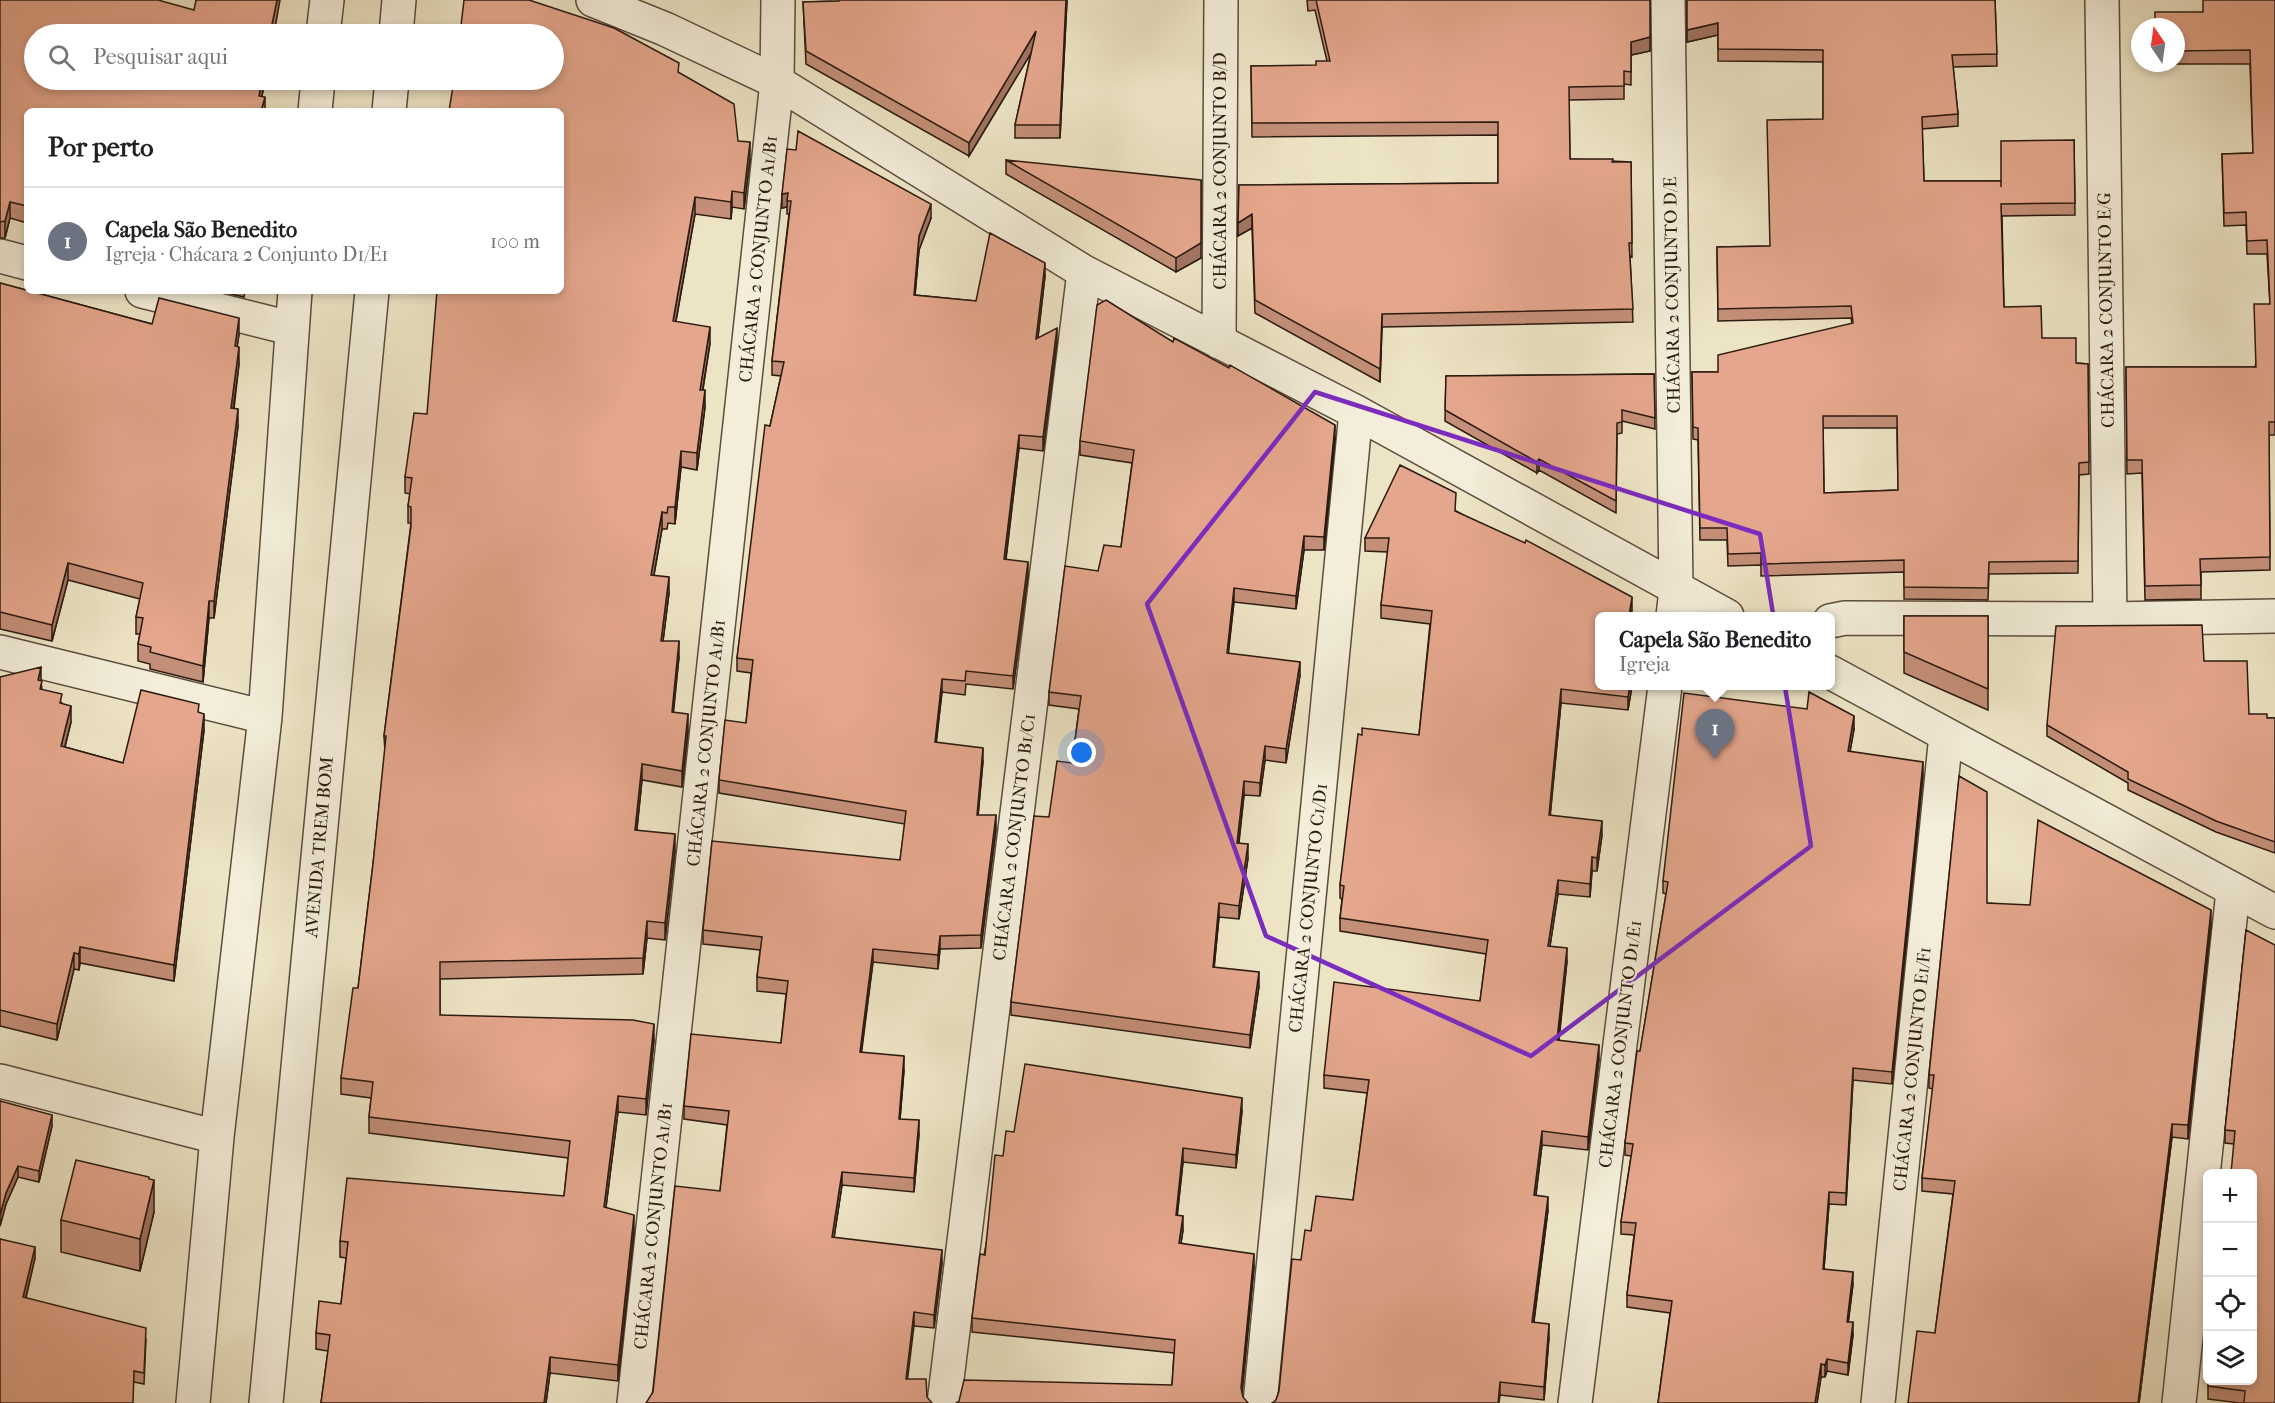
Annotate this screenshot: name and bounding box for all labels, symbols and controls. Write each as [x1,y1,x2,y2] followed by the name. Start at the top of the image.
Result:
[2131,18,2185,72] north arrow
[24,24,564,90] search box
[45,41,78,74] icon: search
[93,44,228,70] text: Pesquisar aqui
[1209,52,1231,290] street label: CHÁCARA 2 CONJUNTO B/D
[48,132,153,163] text: Por perto
[734,134,782,384] street label: CHÁCARA 2 CONJUNTO A1/B1
[1659,176,1685,414] street label: CHÁCARA 2 CONJUNTO D/E
[2093,192,2119,428] street label: CHÁCARA 2 CONJUNTO E/G
[105,217,297,243] text: Capela São Benedito
[64,230,71,253] text: 1
[490,230,540,253] text: 100 m
[105,243,389,266] text: Igreja · Chácara 2 Conjunto D1/E1
[1595,612,1835,690] popup
[682,618,730,868] street label: CHÁCARA 2 CONJUNTO A1/B1
[1619,627,1811,653] text: Capela São Benedito
[1619,653,1670,676] text: Igreja
[1696,710,1734,759] pin: 1
[988,712,1040,962] street label: CHÁCARA 2 CONJUNTO B1/C1
[1067,738,1096,767] your location
[301,756,338,939] street label: AVENIDA TREM BOM
[1284,782,1332,1034] street label: CHÁCARA 2 CONJUNTO C1/D1
[1594,919,1646,1169] street label: CHÁCARA 2 CONJUNTO D1/E1
[1888,946,1936,1192] street label: CHÁCARA 2 CONJUNTO E1/F1
[629,1101,677,1351] street label: CHÁCARA 2 CONJUNTO A1/B1
[2203,1169,2257,1385] map controls
[2203,1169,2257,1223] button: +
[2203,1223,2257,1277] button: −
[2203,1277,2257,1331] button: locate
[2203,1331,2257,1385] button: layers

